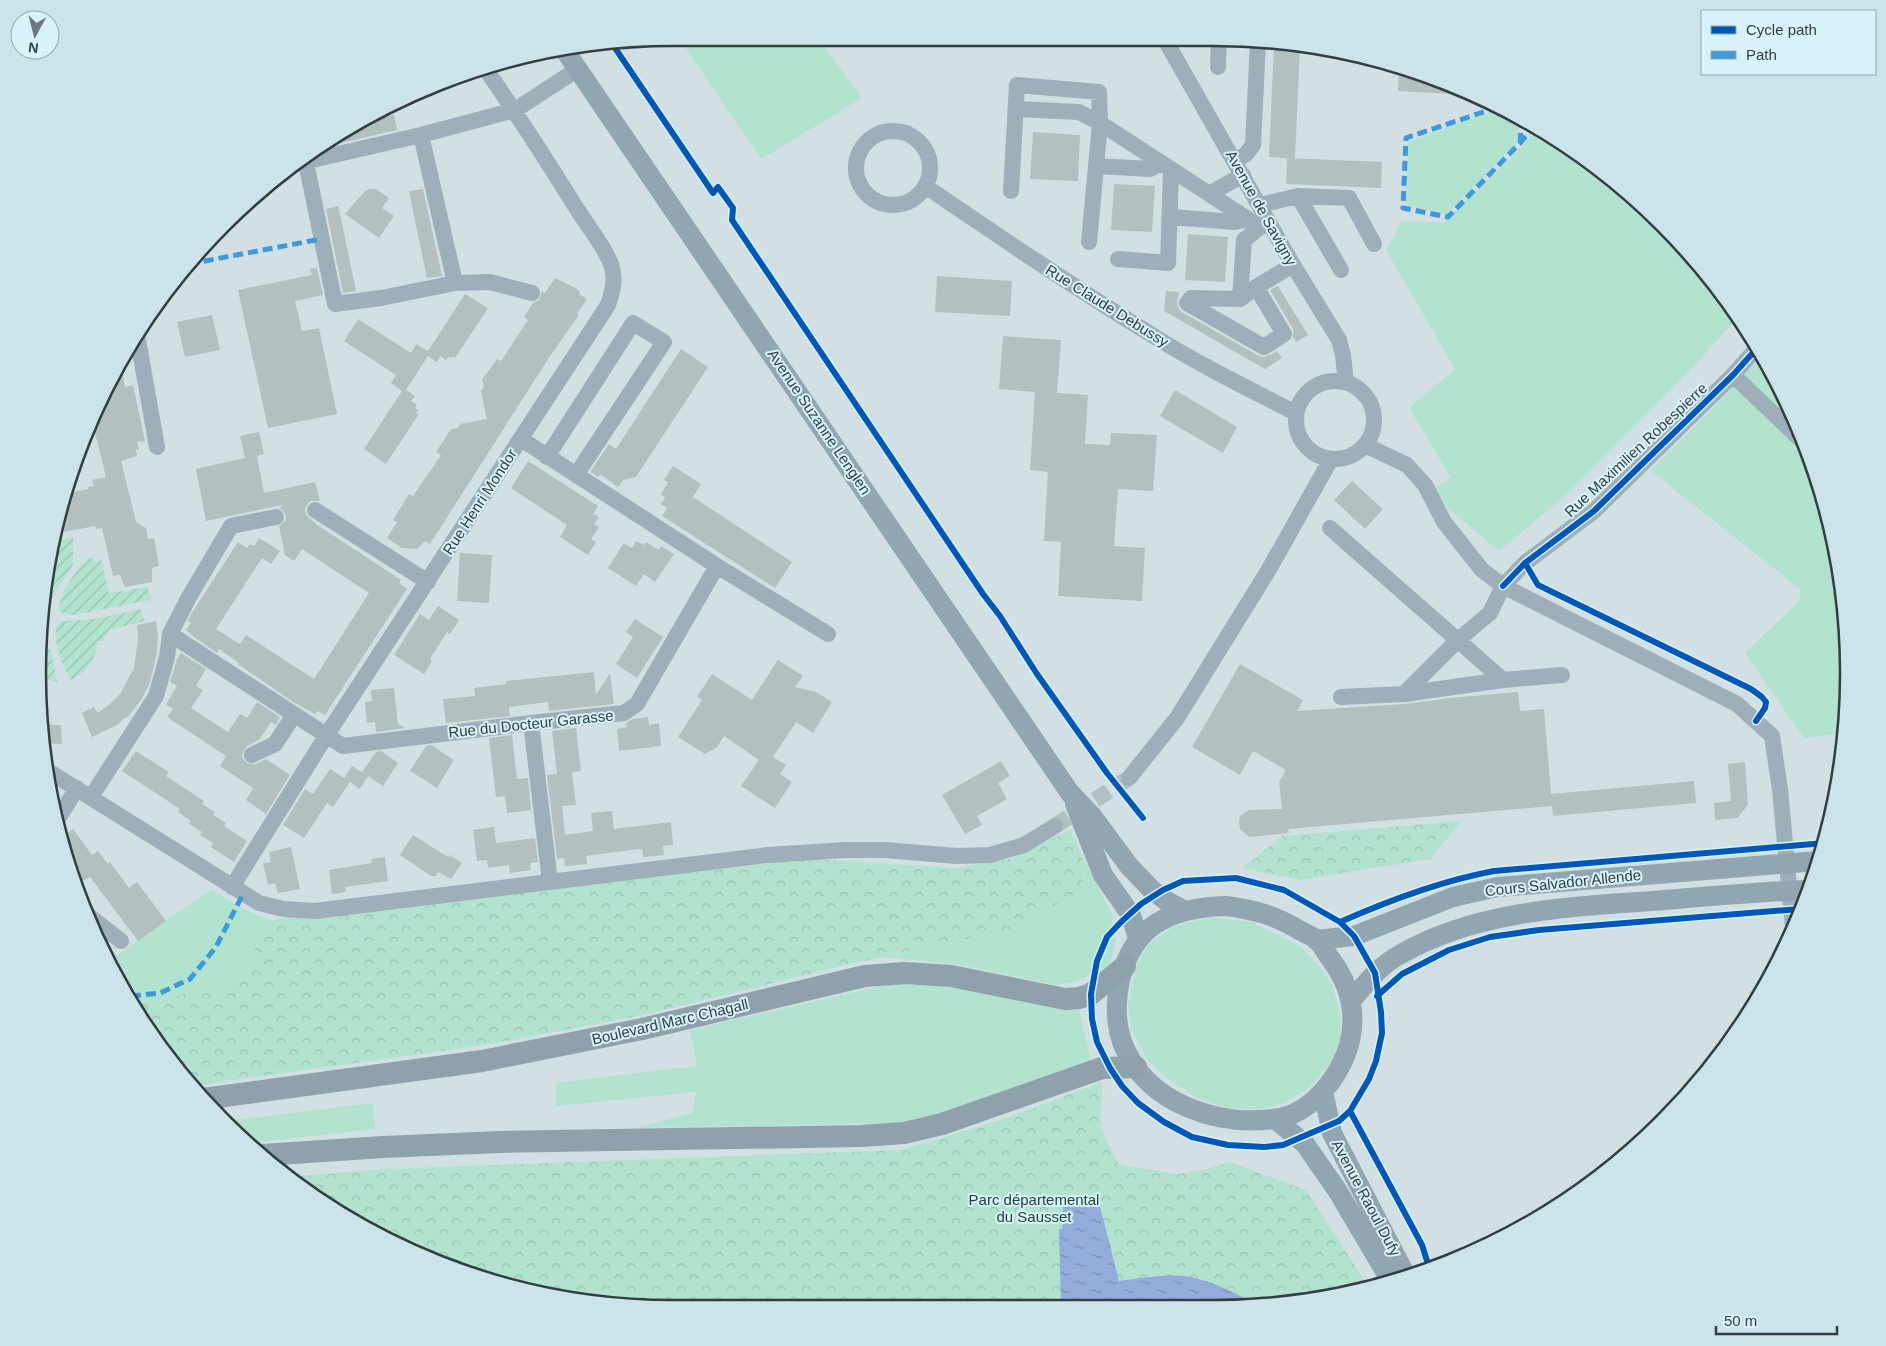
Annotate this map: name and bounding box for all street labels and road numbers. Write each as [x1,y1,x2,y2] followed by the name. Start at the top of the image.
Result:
[1223,147,1300,269] street label: Avenue de Savigny
[1043,261,1172,351] street label: Rue Claude Debussy
[764,346,874,498] street label: Avenue Suzanne Lenglen
[1561,379,1710,520] street label: Rue Maximilien Robespierre
[439,446,520,558] street label: Rue Henri Mondor
[448,706,614,741] street label: Rue du Docteur Garasse
[1484,866,1642,899] street label: Cours Salvador Allende
[590,995,750,1048] street label: Boulevard Marc Chagall
[1329,1137,1404,1259] street label: Avenue Raoul Dufy

